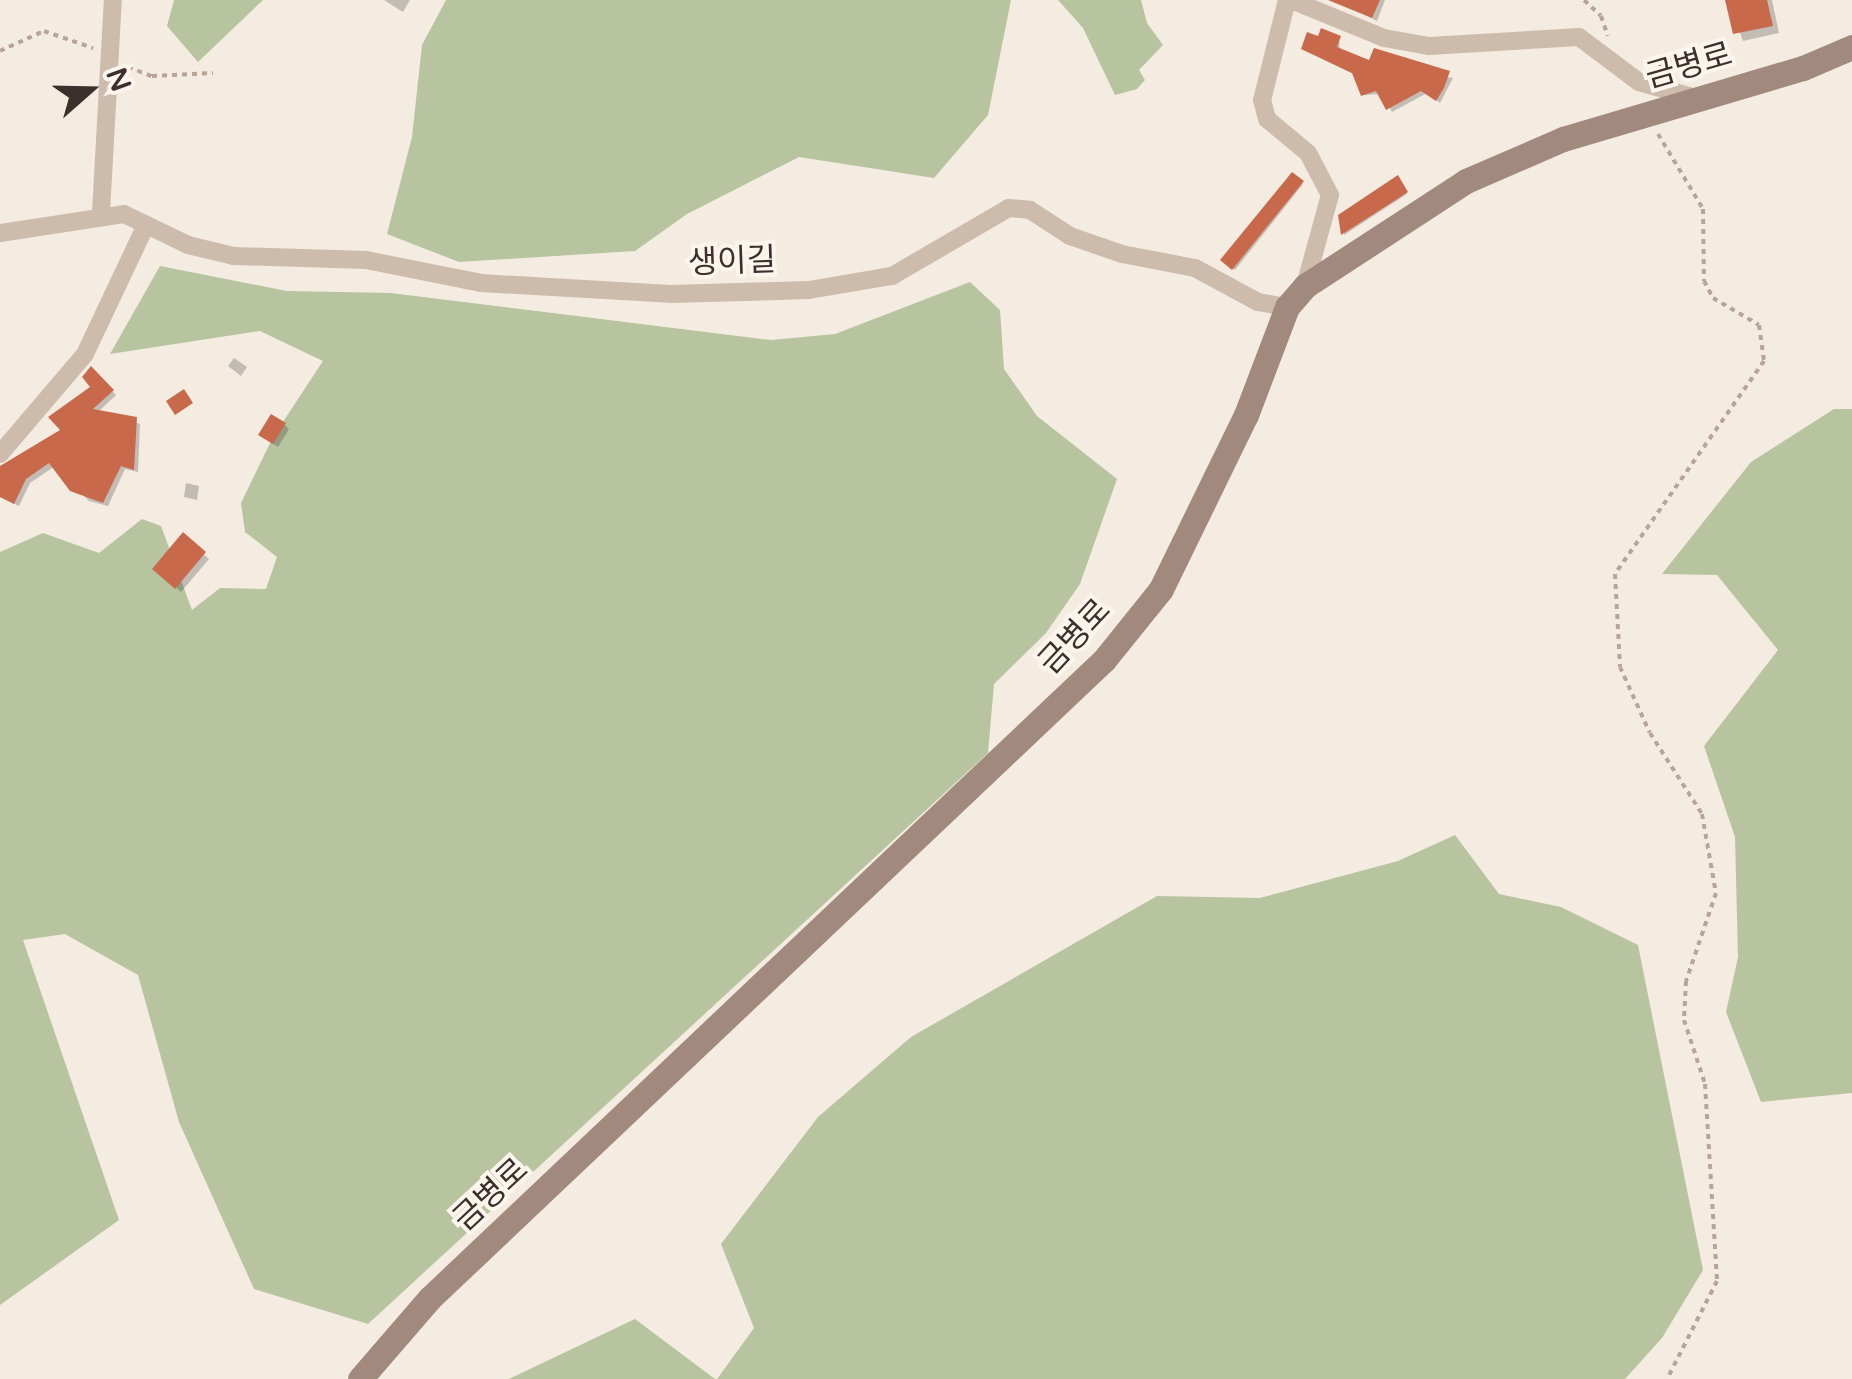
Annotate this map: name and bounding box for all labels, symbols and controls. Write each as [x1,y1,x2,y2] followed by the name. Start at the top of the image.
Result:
[1641,35,1737,97] street label: 금병로
[40,40,140,140] north arrow
[98,63,138,96] text: N
[687,241,777,283] street label: 생이길
[1031,592,1119,682] street label: 금병로
[446,1151,536,1239] street label: 금병로

